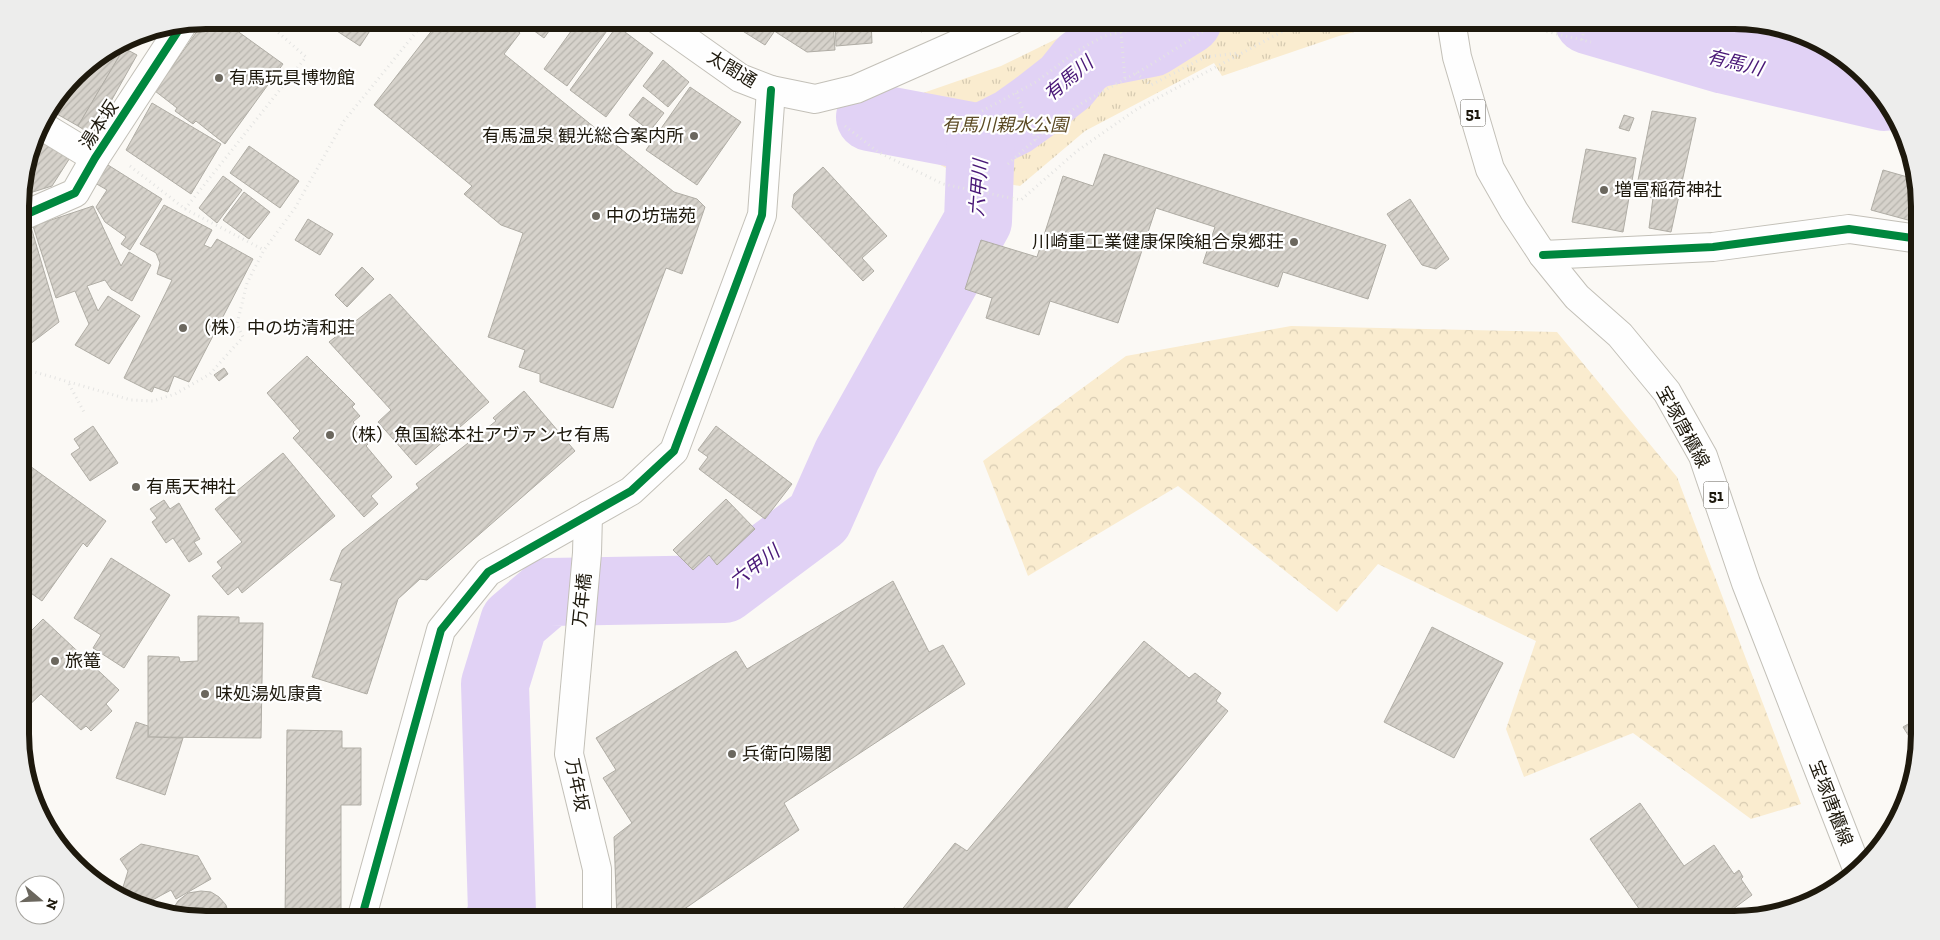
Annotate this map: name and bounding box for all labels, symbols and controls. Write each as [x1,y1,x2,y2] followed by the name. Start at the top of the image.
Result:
[1704,44,1767,81] water label: 有馬川
[703,46,761,92] street label: 太閤通
[1039,50,1099,106] water label: 有馬川
[229,67,355,89] place label: 有馬玩具博物館
[213,72,225,84] marker: 有馬玩具博物館
[75,96,123,154] street label: 湯本坂
[1460,100,1486,126] road number: 51
[942,114,1071,136] park label: 有馬川親水公園
[482,125,684,147] place label: 有馬温泉 観光総合案内所
[688,130,700,142] marker: 有馬温泉 観光総合案内所
[965,157,992,217] water label: 六甲川
[1614,179,1722,201] place label: 増冨稲荷神社
[1598,184,1610,196] marker: 増冨稲荷神社
[606,205,696,227] place label: 中の坊瑞苑
[590,210,602,222] marker: 中の坊瑞苑
[1032,231,1284,253] place label: 川崎重工業健康保険組合泉郷荘
[1288,236,1300,248] marker: 川崎重工業健康保険組合泉郷荘
[193,317,355,339] place label: （株）中の坊清和荘
[177,322,189,334] marker: （株）中の坊清和荘
[1652,382,1714,472] street label: 宝塚唐櫃線
[340,424,610,446] place label: （株）魚国総本社アヴァンセ有馬
[324,429,336,441] marker: （株）魚国総本社アヴァンセ有馬
[146,476,236,498] place label: 有馬天神社
[130,481,142,493] marker: 有馬天神社
[1704,482,1728,508] road number: 51
[725,539,786,593] water label: 六甲川
[568,572,596,628] street label: 万年橋
[65,650,101,672] place label: 旅篭
[49,655,61,667] marker: 旅篭
[215,683,323,705] place label: 味処湯処康貴
[199,688,211,700] marker: 味処湯処康貴
[742,743,832,765] place label: 兵衛向陽閣
[726,748,738,760] marker: 兵衛向陽閣
[561,756,593,814] street label: 万年坂
[1805,757,1857,849] street label: 宝塚唐櫃線
[15,875,65,925] north arrow
[42,896,62,912] text: N

